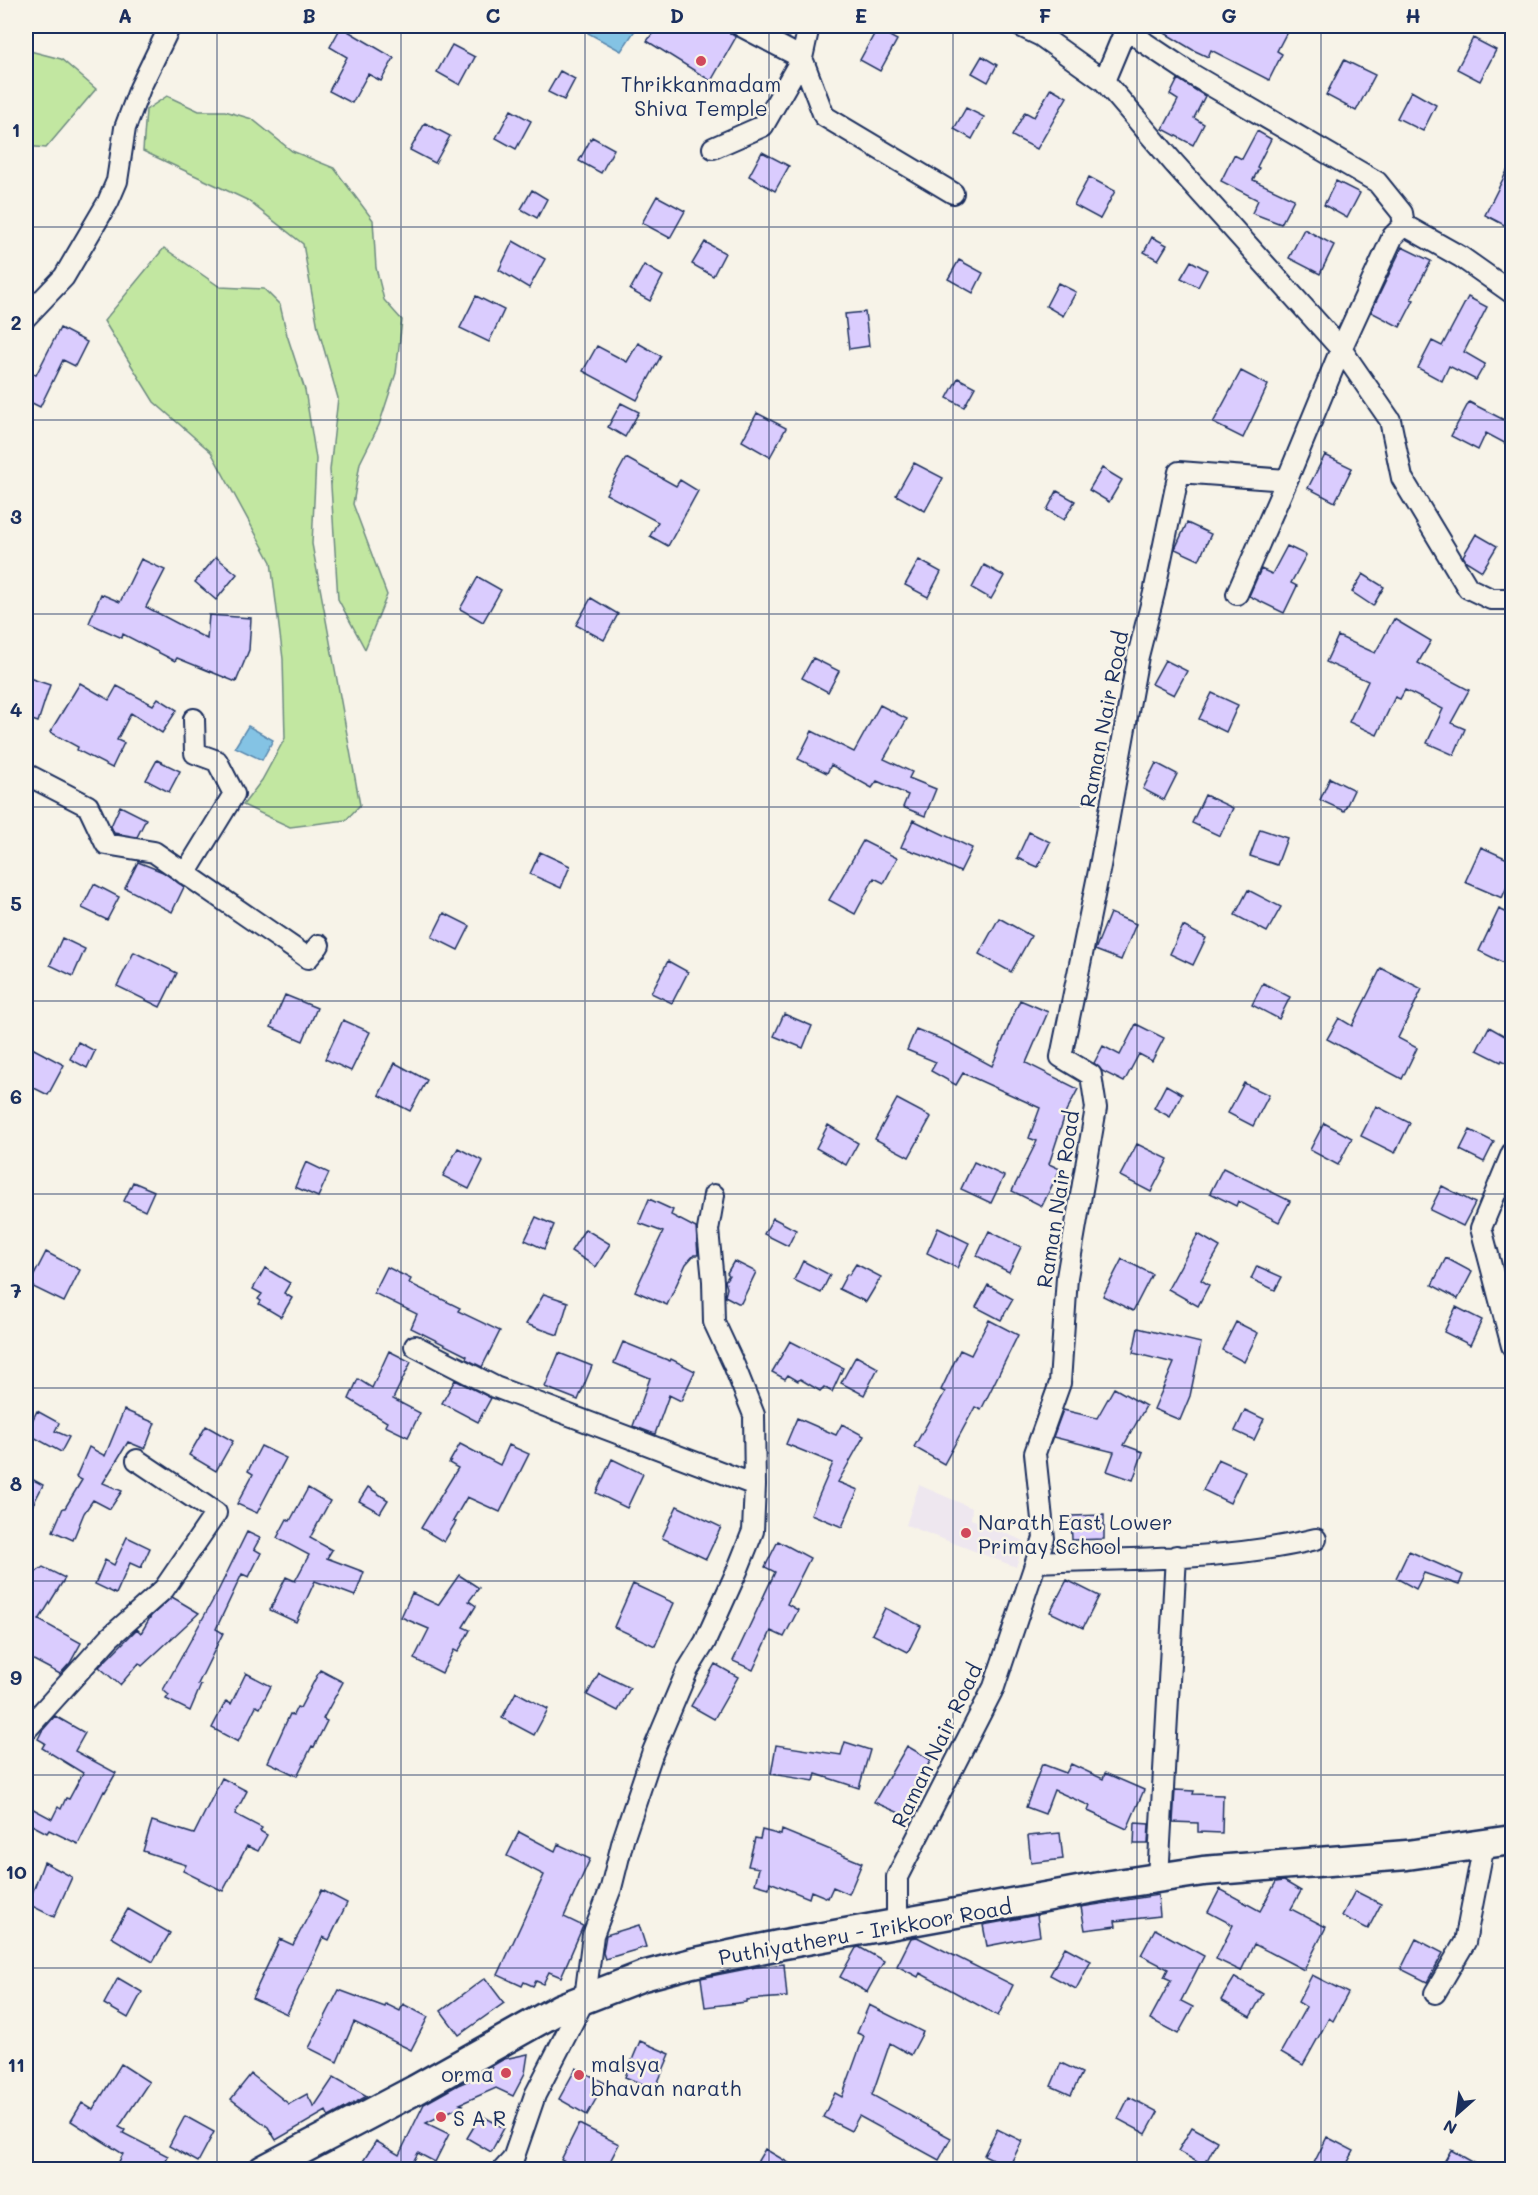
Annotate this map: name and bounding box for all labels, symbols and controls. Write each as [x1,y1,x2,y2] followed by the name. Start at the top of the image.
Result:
[118,2,132,28] text: A
[302,2,316,28] text: B
[486,2,501,28] text: C
[670,2,684,28] text: D
[855,2,867,28] text: E
[1039,2,1052,28] text: F
[1221,2,1237,28] text: G
[1405,2,1421,28] text: H
[694,54,708,68] marker: Thrikkanmadam Shiva Temple
[621,70,781,121] place label: Thrikkanmadam Shiva Temple
[12,116,20,142] text: 1
[10,309,22,335] text: 2
[10,503,22,529] text: 3
[1073,628,1133,810] street label: Raman Nair Road
[10,696,23,722] text: 4
[10,890,22,916] text: 5
[10,1083,22,1109] text: 6
[1030,1108,1084,1290] street label: Raman Nair Road
[10,1277,22,1303] text: 7
[10,1470,22,1496] text: 8
[978,1508,1173,1559] place label: Narath East Lower Primay School
[959,1526,973,1540] marker: Narath East Lower Primay School
[885,1658,987,1832] street label: Raman Nair Road
[10,1664,22,1690] text: 9
[5,1858,27,1884] text: 10
[716,1892,1014,1970] street label: Puthiyatheru - Irikkoor Road
[591,2050,741,2101] place label: malsya bhavan narath
[7,2051,25,2077] text: 11
[441,2060,494,2087] place label: orma
[499,2066,513,2080] marker: orma
[572,2068,586,2082] marker: malsya bhavan narath
[1427,2084,1487,2144] north arrow
[453,2104,506,2131] place label: S A R
[434,2110,448,2124] marker: S A R
[1439,2116,1460,2140] text: N

